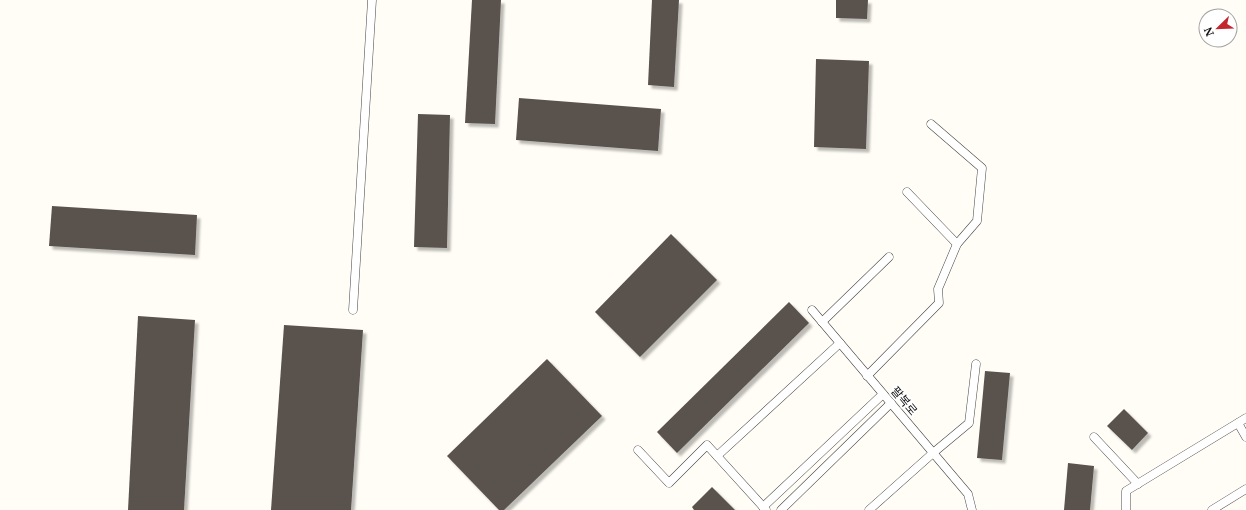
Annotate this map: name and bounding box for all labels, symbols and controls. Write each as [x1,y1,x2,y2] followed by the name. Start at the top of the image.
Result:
[1198,8,1238,48] north arrow
[1200,25,1217,39] text: N
[887,383,922,419] street label: 팔복로

